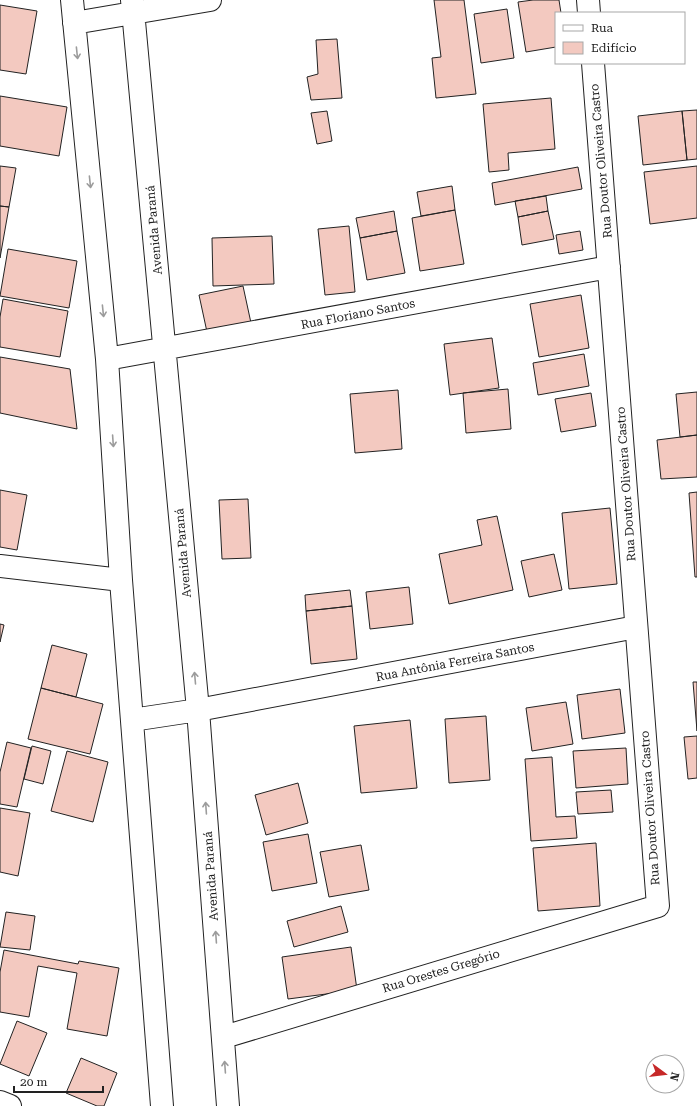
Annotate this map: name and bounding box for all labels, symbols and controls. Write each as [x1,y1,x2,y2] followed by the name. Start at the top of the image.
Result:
[555,12,685,64] legend
[591,21,614,35] text: Rua
[591,41,637,55] text: Edifício
[73,46,81,59] one-way arrow
[587,83,615,239] street label: Rua Doutor Oliveira Castro
[86,175,94,188] one-way arrow
[143,184,165,275] street label: Avenida Paraná
[300,296,417,332] street label: Rua Floriano Santos
[99,305,106,318] one-way arrow
[614,406,638,562] street label: Rua Doutor Oliveira Castro
[109,434,116,447] one-way arrow
[172,507,194,598] street label: Avenida Paraná
[375,640,536,684] street label: Rua Antônia Ferreira Santos
[191,672,199,685] one-way arrow
[638,730,662,886] street label: Rua Doutor Oliveira Castro
[202,802,209,815] one-way arrow
[201,830,221,921] street label: Avenida Paraná
[212,931,219,944] one-way arrow
[381,946,501,996] street label: Rua Orestes Gregório
[645,1054,685,1094] north arrow
[222,1061,229,1074] one-way arrow
[14,1068,103,1094] scale bar
[667,1071,682,1083] text: N
[20,1075,47,1089] text: 20 m

